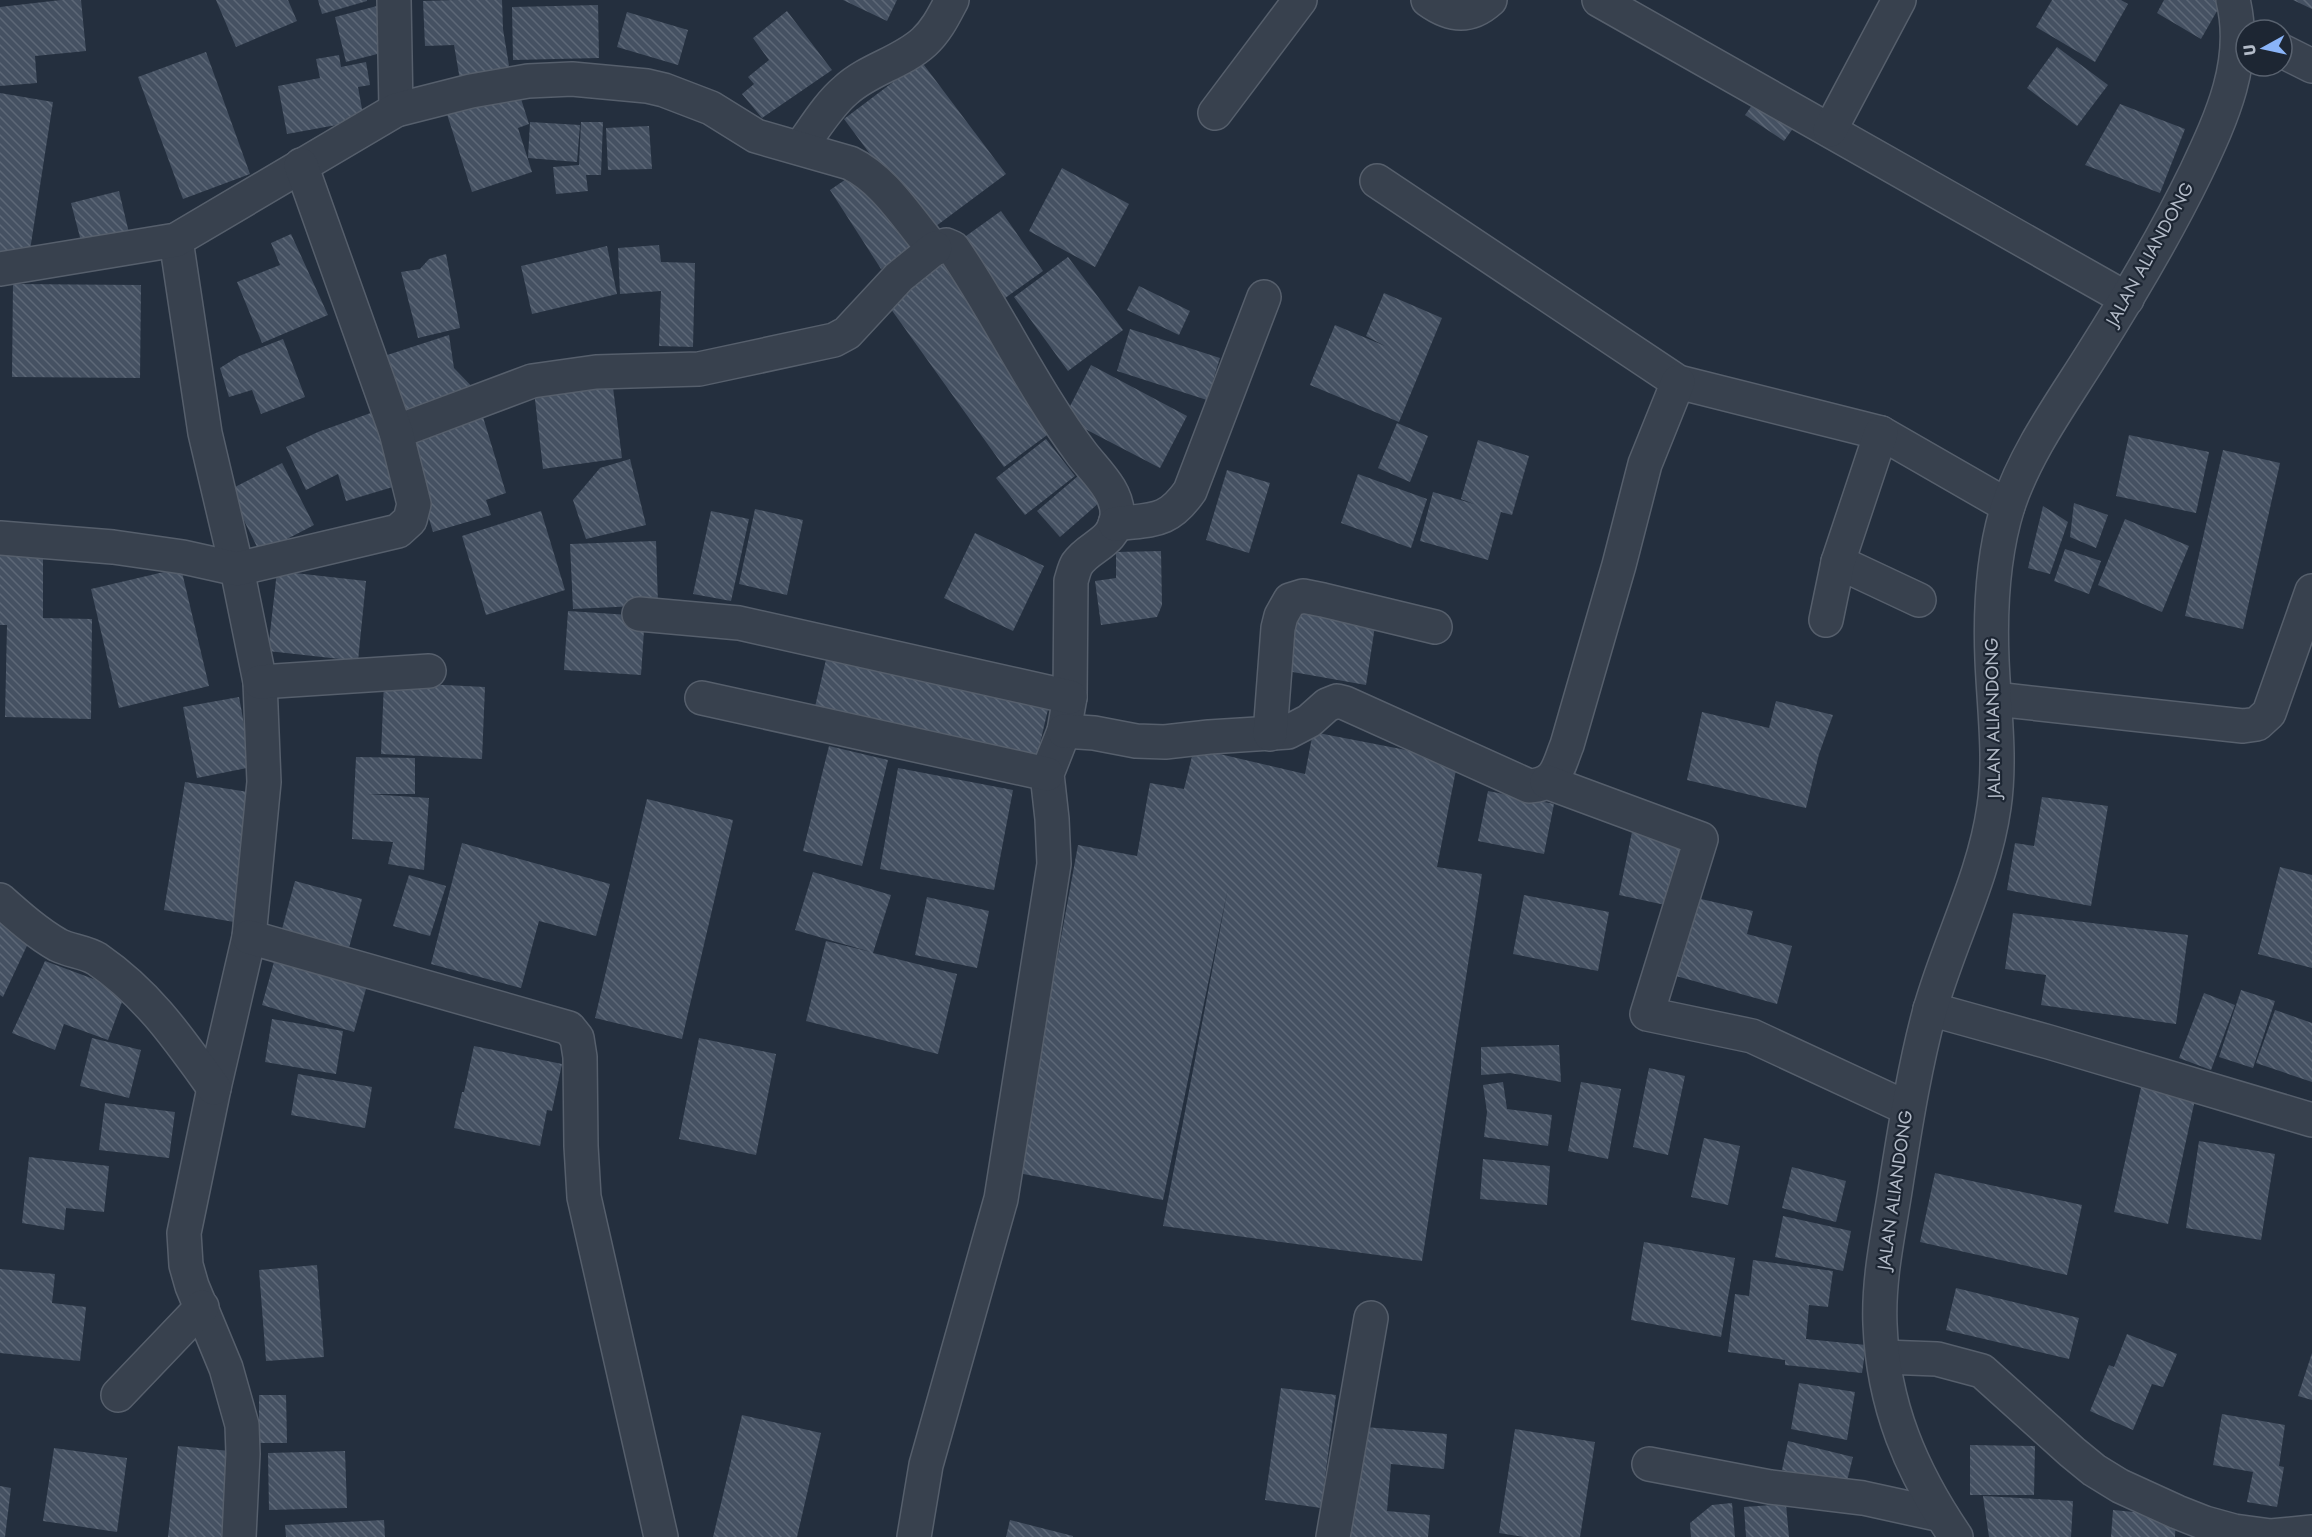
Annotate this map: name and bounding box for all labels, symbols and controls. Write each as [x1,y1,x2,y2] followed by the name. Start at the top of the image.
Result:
[2234,18,2294,78] north arrow
[2237,43,2262,57] text: U
[2099,177,2200,332] street label: JALAN ALIANDONG
[1979,637,2007,801] street label: JALAN ALIANDONG
[1871,1109,1919,1273] street label: JALAN ALIANDONG

